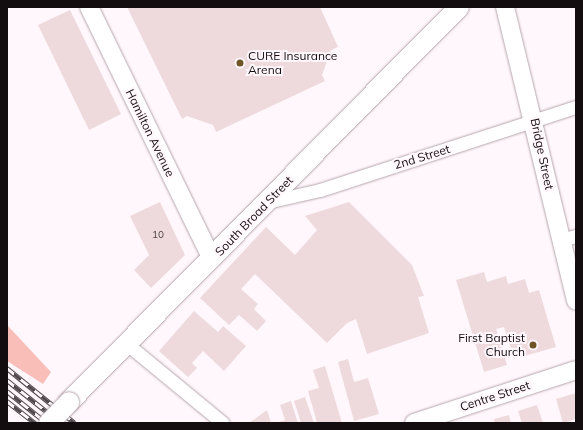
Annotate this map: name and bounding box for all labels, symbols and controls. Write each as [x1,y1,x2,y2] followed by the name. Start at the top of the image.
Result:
[248,49,337,77] place label: CURE Insurance Arena
[235,58,245,68] marker: CURE Insurance Arena
[123,87,177,179] street label: Hamilton Avenue
[527,117,557,191] street label: Bridge Street
[392,142,452,172] street label: 2nd Street
[212,173,296,259] street label: South Broad Street
[152,229,164,241] house number: 10
[458,331,525,359] place label: First Baptist Church
[528,340,538,350] marker: First Baptist Church
[458,378,532,414] street label: Centre Street

